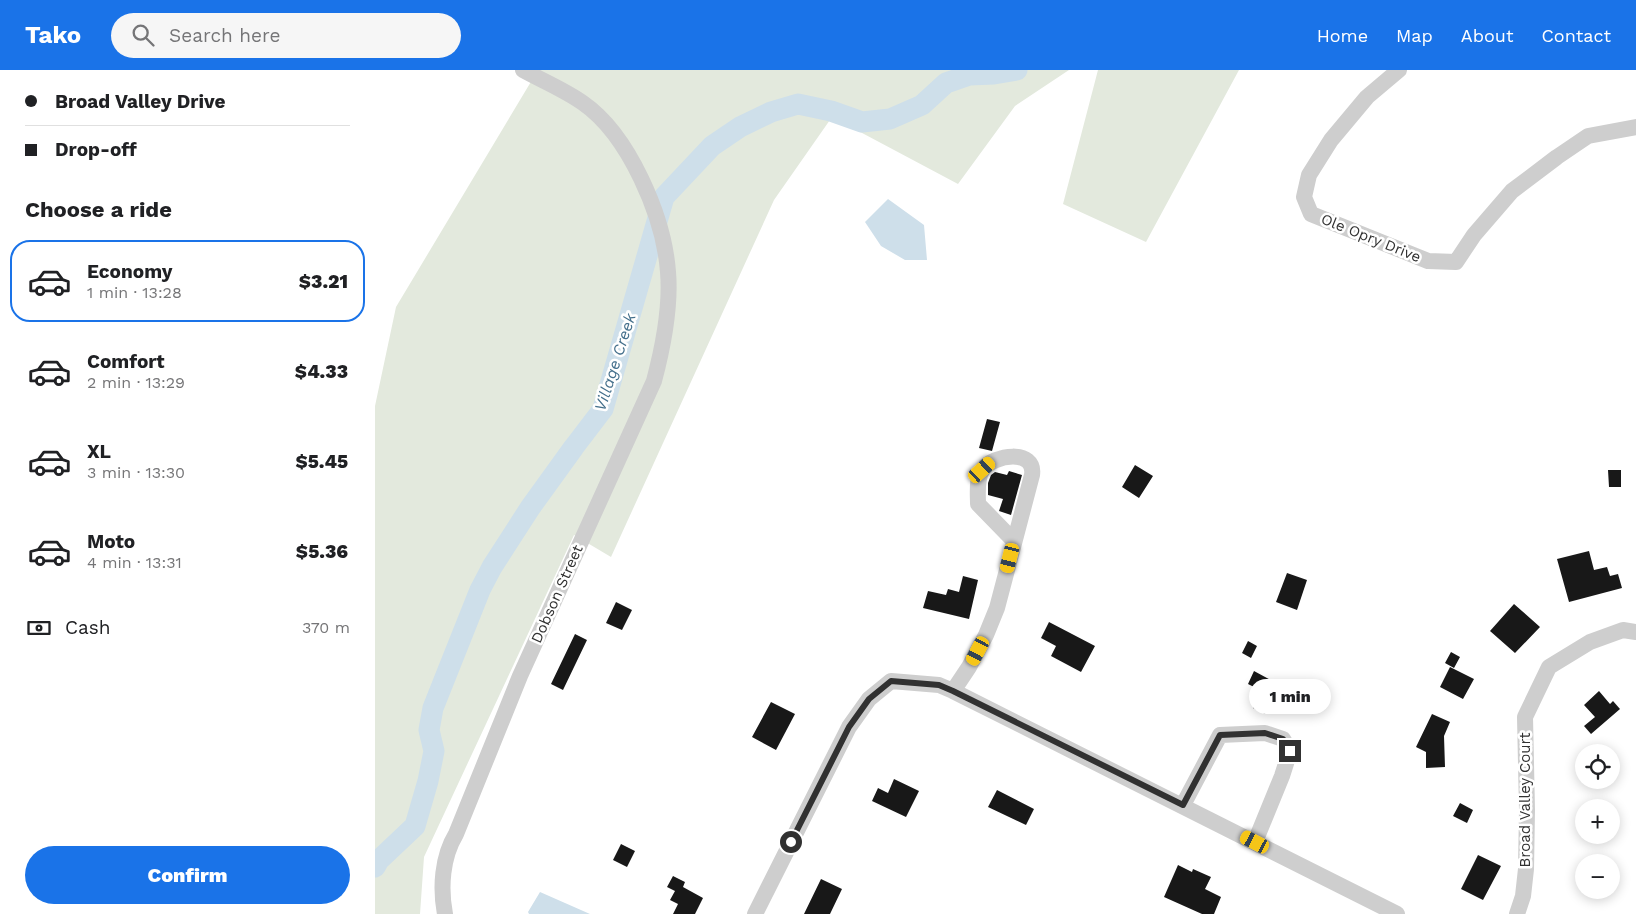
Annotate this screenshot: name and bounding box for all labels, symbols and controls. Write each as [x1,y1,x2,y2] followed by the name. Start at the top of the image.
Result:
[111,13,461,58] search box
[25,21,81,49] text: Tako
[129,21,157,49] icon: search
[169,24,280,47] text: Search here
[1317,25,1368,46] text: Home
[1396,25,1433,46] text: Map
[1461,25,1513,46] text: About
[1541,25,1611,46] text: Contact
[55,90,226,113] text: Broad Valley Drive
[55,138,137,161] text: Drop-off
[25,197,172,222] text: Choose a ride
[1318,210,1424,266] street label: Ole Opry Drive
[27,259,72,304] icon: car
[87,260,172,283] text: Economy
[299,270,348,293] text: $3.21
[87,283,182,302] text: 1 min · 13:28
[590,310,640,413] water label: Village Creek
[27,349,72,394] icon: car
[87,350,165,373] text: Comfort
[295,360,348,383] text: $4.33
[87,373,185,392] text: 2 min · 13:29
[27,439,72,484] icon: car
[87,440,111,463] text: XL
[295,450,348,473] text: $5.45
[965,454,998,486] car
[87,463,185,482] text: 3 min · 13:30
[27,529,72,574] icon: car
[87,530,135,553] text: Moto
[296,540,348,563] text: $5.36
[527,541,587,646] street label: Dobson Street
[999,542,1020,574] car
[87,553,182,572] text: 4 min · 13:31
[25,614,53,642] icon: cash
[65,616,111,639] text: Cash
[302,618,350,637] text: 370 m
[964,634,991,668] car
[1249,678,1331,714] callout: 1 min
[1269,687,1311,706] text: 1 min
[1516,732,1534,867] street label: Broad Valley Court
[1279,740,1301,762] route end
[1575,744,1620,899] map controls
[1575,744,1620,789] button: locate
[1575,799,1620,844] button: +
[1238,829,1271,855] car
[780,831,802,853] route start
[25,846,350,904] button: Confirm
[1575,854,1620,899] button: −

